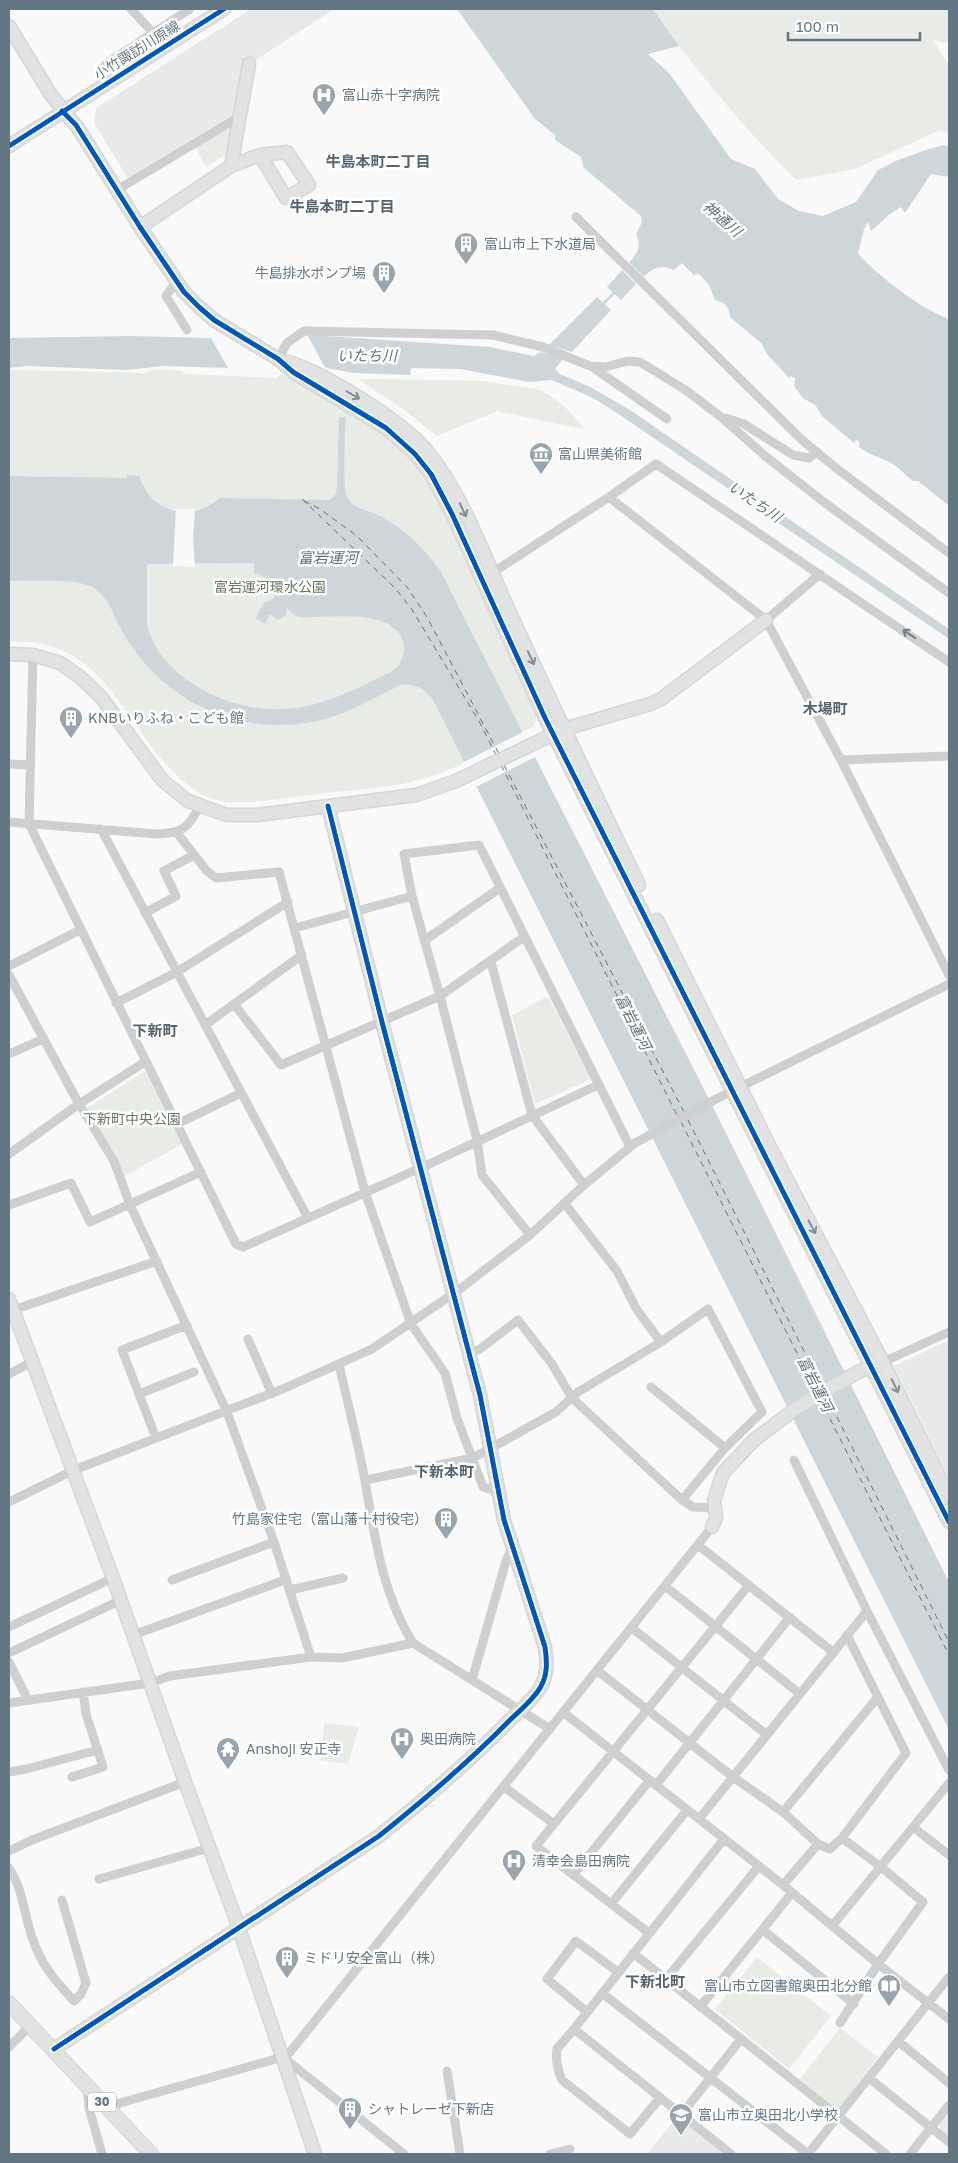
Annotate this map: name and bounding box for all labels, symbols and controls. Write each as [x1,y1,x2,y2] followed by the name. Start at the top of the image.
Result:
[788,10,920,42] scale bar
[91,16,183,83] street label: 小竹諏訪川原線
[796,17,839,35] text: 100 m
[311,82,337,116] hospital icon: 富山赤十字病院
[342,86,440,103] place label: 富山赤十字病院
[325,152,431,170] district label: 牛島本町二丁目
[289,197,395,215] district label: 牛島本町二丁目
[700,197,747,241] water label: 神通川
[453,231,479,265] building icon: 富山市上下水道局
[484,235,596,252] place label: 富山市上下水道局
[371,260,397,294] building icon: 牛島排水ポンプ場
[254,264,366,281] place label: 牛島排水ポンプ場
[337,346,399,364] water label: いたち川
[345,391,360,401] one-way arrow
[528,441,554,475] museum icon: 富山県美術館
[558,445,642,462] place label: 富山県美術館
[726,477,787,527] water label: いたち川
[459,502,468,517] one-way arrow
[298,548,361,566] water label: 富岩運河
[214,578,326,595] park label: 富岩運河環水公園
[902,629,916,639] one-way arrow
[526,650,536,665] one-way arrow
[802,699,848,717] district label: 木場町
[58,705,84,739] building icon: KNBいりふね・こども館
[88,709,244,726] place label: KNBいりふね・こども館
[612,991,657,1055] water label: 富岩運河
[132,1021,178,1039] district label: 下新町
[83,1110,181,1127] park label: 下新町中央公園
[807,1219,817,1234] one-way arrow
[794,1353,839,1417] water label: 富岩運河
[890,1379,900,1394] one-way arrow
[414,1462,474,1480] district label: 下新本町
[433,1506,459,1540] building icon: 竹島家住宅（富山藩十村役宅）
[232,1510,428,1527] place label: 竹島家住宅（富山藩十村役宅）
[389,1726,415,1760] hospital icon: 奥田病院
[420,1730,476,1747] place label: 奥田病院
[215,1736,241,1770] temple icon: Anshoji 安正寺
[246,1740,341,1757] place label: Anshoji 安正寺
[501,1848,527,1882] hospital icon: 清幸会島田病院
[532,1852,630,1869] place label: 清幸会島田病院
[274,1945,300,1979] building icon: ミドリ安全富山（株）
[304,1949,444,1966] place label: ミドリ安全富山（株）
[625,1972,685,1990] district label: 下新北町
[876,1973,902,2007] library icon: 富山市立図書館奥田北分館
[704,1977,872,1994] place label: 富山市立図書館奥田北分館
[88,2092,116,2112] road number: 30
[337,2096,363,2130] building icon: シャトレーゼ下新店
[368,2100,494,2117] place label: シャトレーゼ下新店
[668,2102,694,2136] school or university icon: 富山市立奥田北小学校
[698,2106,838,2123] place label: 富山市立奥田北小学校

